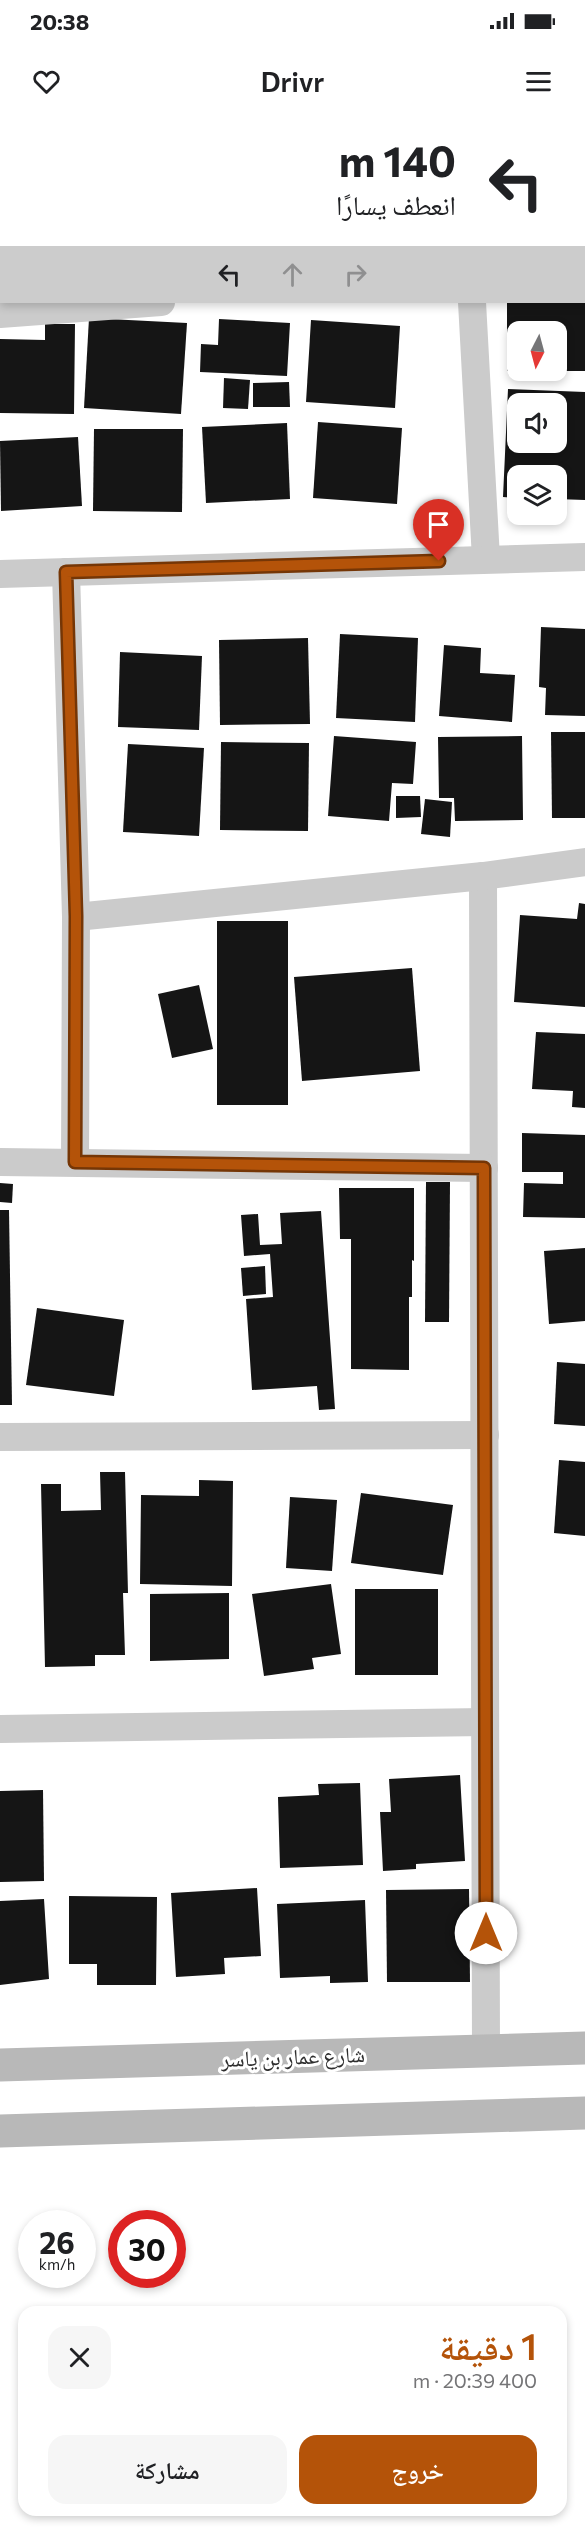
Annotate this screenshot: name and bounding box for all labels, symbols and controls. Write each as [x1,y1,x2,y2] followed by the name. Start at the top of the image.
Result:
[30,8,89,35] text: 20:38
[30,65,63,98] icon: heart
[261,65,324,98] text: Drivr
[522,65,555,98] icon: menu
[339,134,456,186] text: 140 m
[477,144,555,222] icon: left
[336,188,456,221] text: انعطف يسارًا
[213,258,246,291] icon: left
[276,258,309,291] icon: ahead
[339,258,372,291] icon: right
[507,321,567,381] north arrow
[507,321,567,525] map controls
[507,393,567,453] button: sound
[507,465,567,525] button: layers
[413,499,464,561] pin
[422,508,455,541] icon: arrive
[454,1901,518,1965] position arrow
[220,2040,366,2073] street label: شارع عمار بن ياسر
[108,2210,186,2288] speed limit sign: 30
[39,2223,75,2260] text: 26
[39,2255,75,2273] text: km/h
[439,2323,537,2367] text: 1 دقيقة
[48,2326,111,2389] button: close
[413,2368,537,2392] text: 400 m · 20:39
[48,2435,287,2504] button: مشاركة
[299,2435,537,2504] button: خروج

